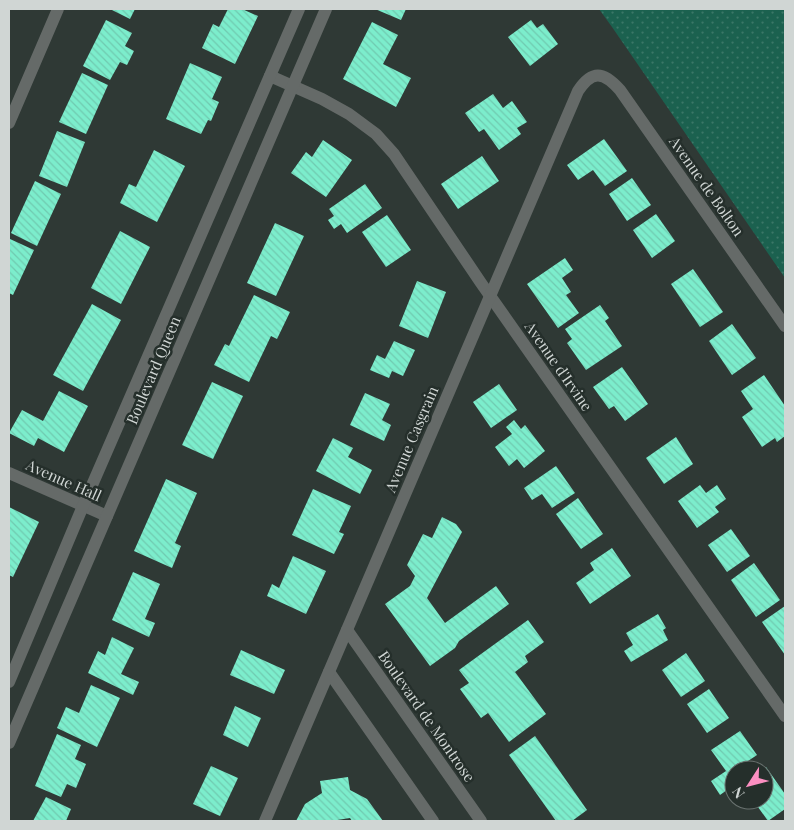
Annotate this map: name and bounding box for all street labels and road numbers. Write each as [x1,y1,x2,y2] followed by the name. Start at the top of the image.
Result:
[665,131,749,240] street label: Avenue de Bolton
[121,313,185,427] street label: Boulevard Queen
[520,317,597,415] street label: Avenue d'Irvine
[379,383,442,496] street label: Avenue Casgrain
[22,454,105,506] street label: Avenue Hall
[374,646,480,786] street label: Boulevard de Montrose

